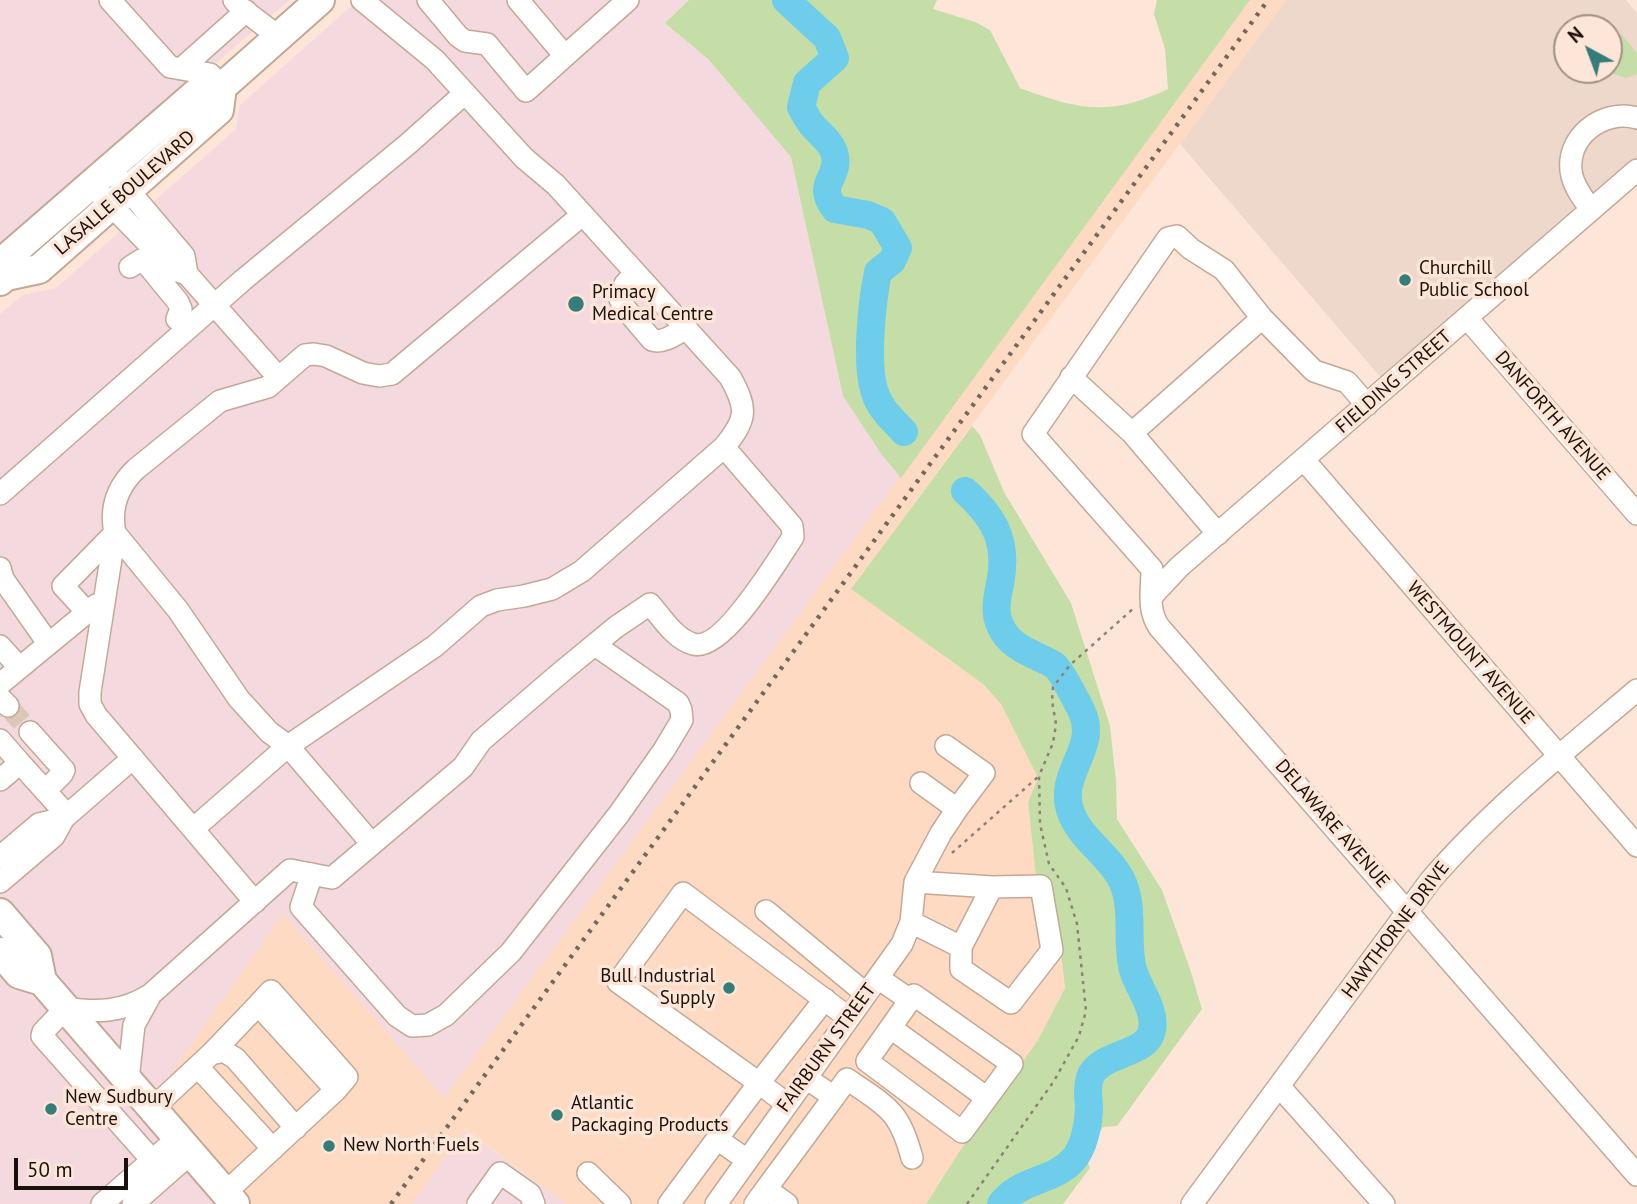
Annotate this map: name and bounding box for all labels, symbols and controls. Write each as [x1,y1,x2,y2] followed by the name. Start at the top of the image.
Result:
[1553,14,1623,84] north arrow
[1563,22,1588,48] text: N
[50,126,200,260] street label: LASALLE BOULEVARD
[1419,258,1529,302] place label: Churchill Public School
[1397,272,1413,288] marker: Churchill Public School
[592,282,713,326] place label: Primacy Medical Centre
[566,294,586,314] marker: Primacy Medical Centre
[1332,326,1456,438] street label: FIELDING STREET
[1490,347,1614,485] street label: DANFORTH AVENUE
[1402,577,1538,729] street label: WESTMOUNT AVENUE
[1270,755,1394,893] street label: DELAWARE AVENUE
[1337,857,1455,1003] street label: HAWTHORNE DRIVE
[600,966,715,1010] place label: Bull Industrial Supply
[773,979,881,1117] street label: FAIRBURN STREET
[721,980,737,996] marker: Bull Industrial Supply
[65,1087,173,1131] place label: New Sudbury Centre
[571,1093,729,1137] place label: Atlantic Packaging Products
[43,1101,59,1117] marker: New Sudbury Centre
[549,1107,565,1123] marker: Atlantic Packaging Products
[343,1135,479,1157] place label: New North Fuels
[321,1138,337,1154] marker: New North Fuels
[18,1144,131,1188] scale bar
[27,1156,73,1183] text: 50 m

